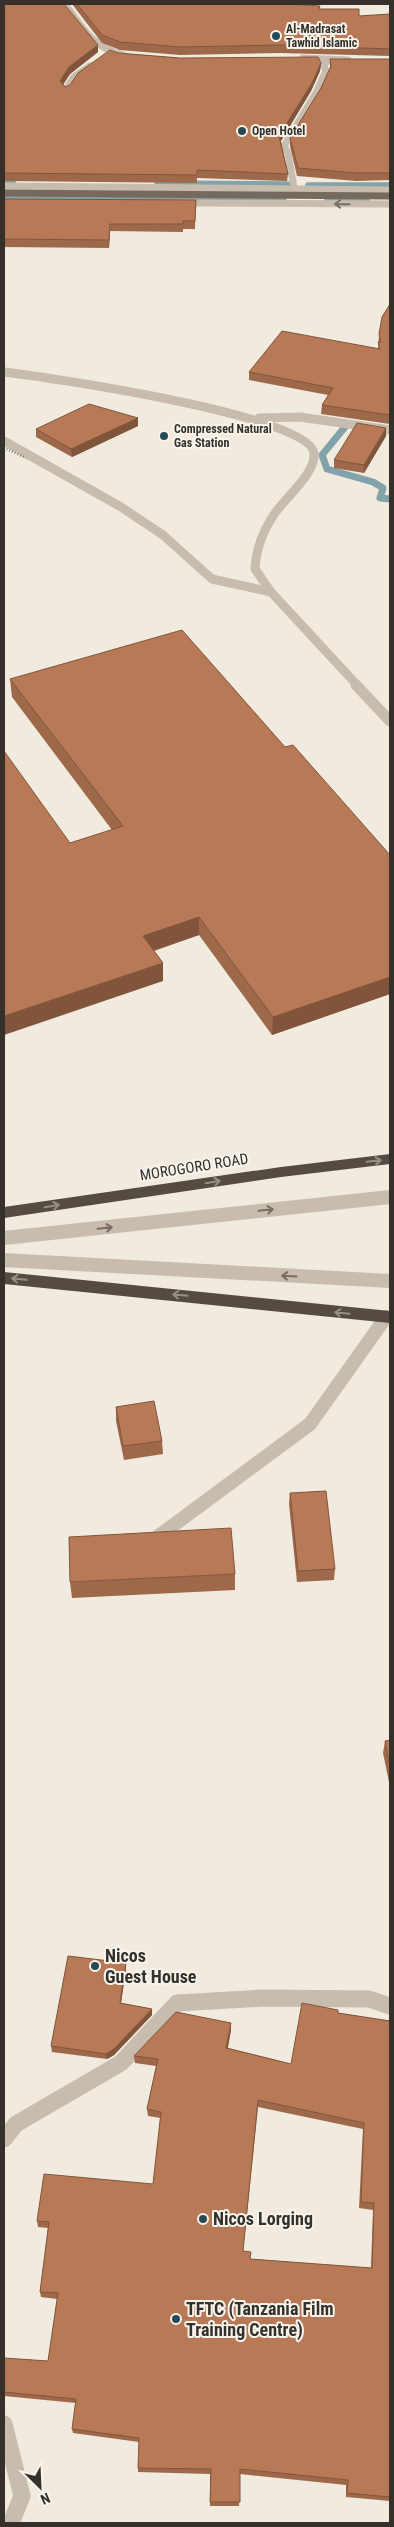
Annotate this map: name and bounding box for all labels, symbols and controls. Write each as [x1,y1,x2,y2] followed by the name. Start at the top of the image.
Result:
[286,22,358,50] place label: Al-Madrasat Tawhid Islamic
[270,30,282,42] marker: Al-Madrasat Tawhid Islamic
[252,124,305,138] place label: Open Hotel
[236,125,248,137] marker: Open Hotel
[334,199,350,208] one-way arrow
[174,422,272,450] place label: Compressed Natural Gas Station
[158,430,170,442] marker: Compressed Natural Gas Station
[138,1150,250,1184] street label: MOROGORO ROAD
[366,1156,382,1166] one-way arrow
[204,1177,220,1187] one-way arrow
[44,1201,60,1211] one-way arrow
[258,1206,274,1215] one-way arrow
[96,1223,112,1233] one-way arrow
[281,1271,297,1280] one-way arrow
[11,1274,27,1284] one-way arrow
[173,1290,189,1300] one-way arrow
[334,1308,350,1317] one-way arrow
[105,1945,197,1987] place label: Nicos Guest House
[89,1960,101,1972] marker: Nicos Guest House
[213,2208,313,2229] place label: Nicos Lorging
[197,2213,209,2225] marker: Nicos Lorging
[186,2298,334,2341] place label: TFTC (Tanzania Film Training Centre)
[170,2313,182,2325] marker: TFTC (Tanzania Film Training Centre)
[15,2462,65,2512] north arrow
[38,2490,52,2508] text: N

